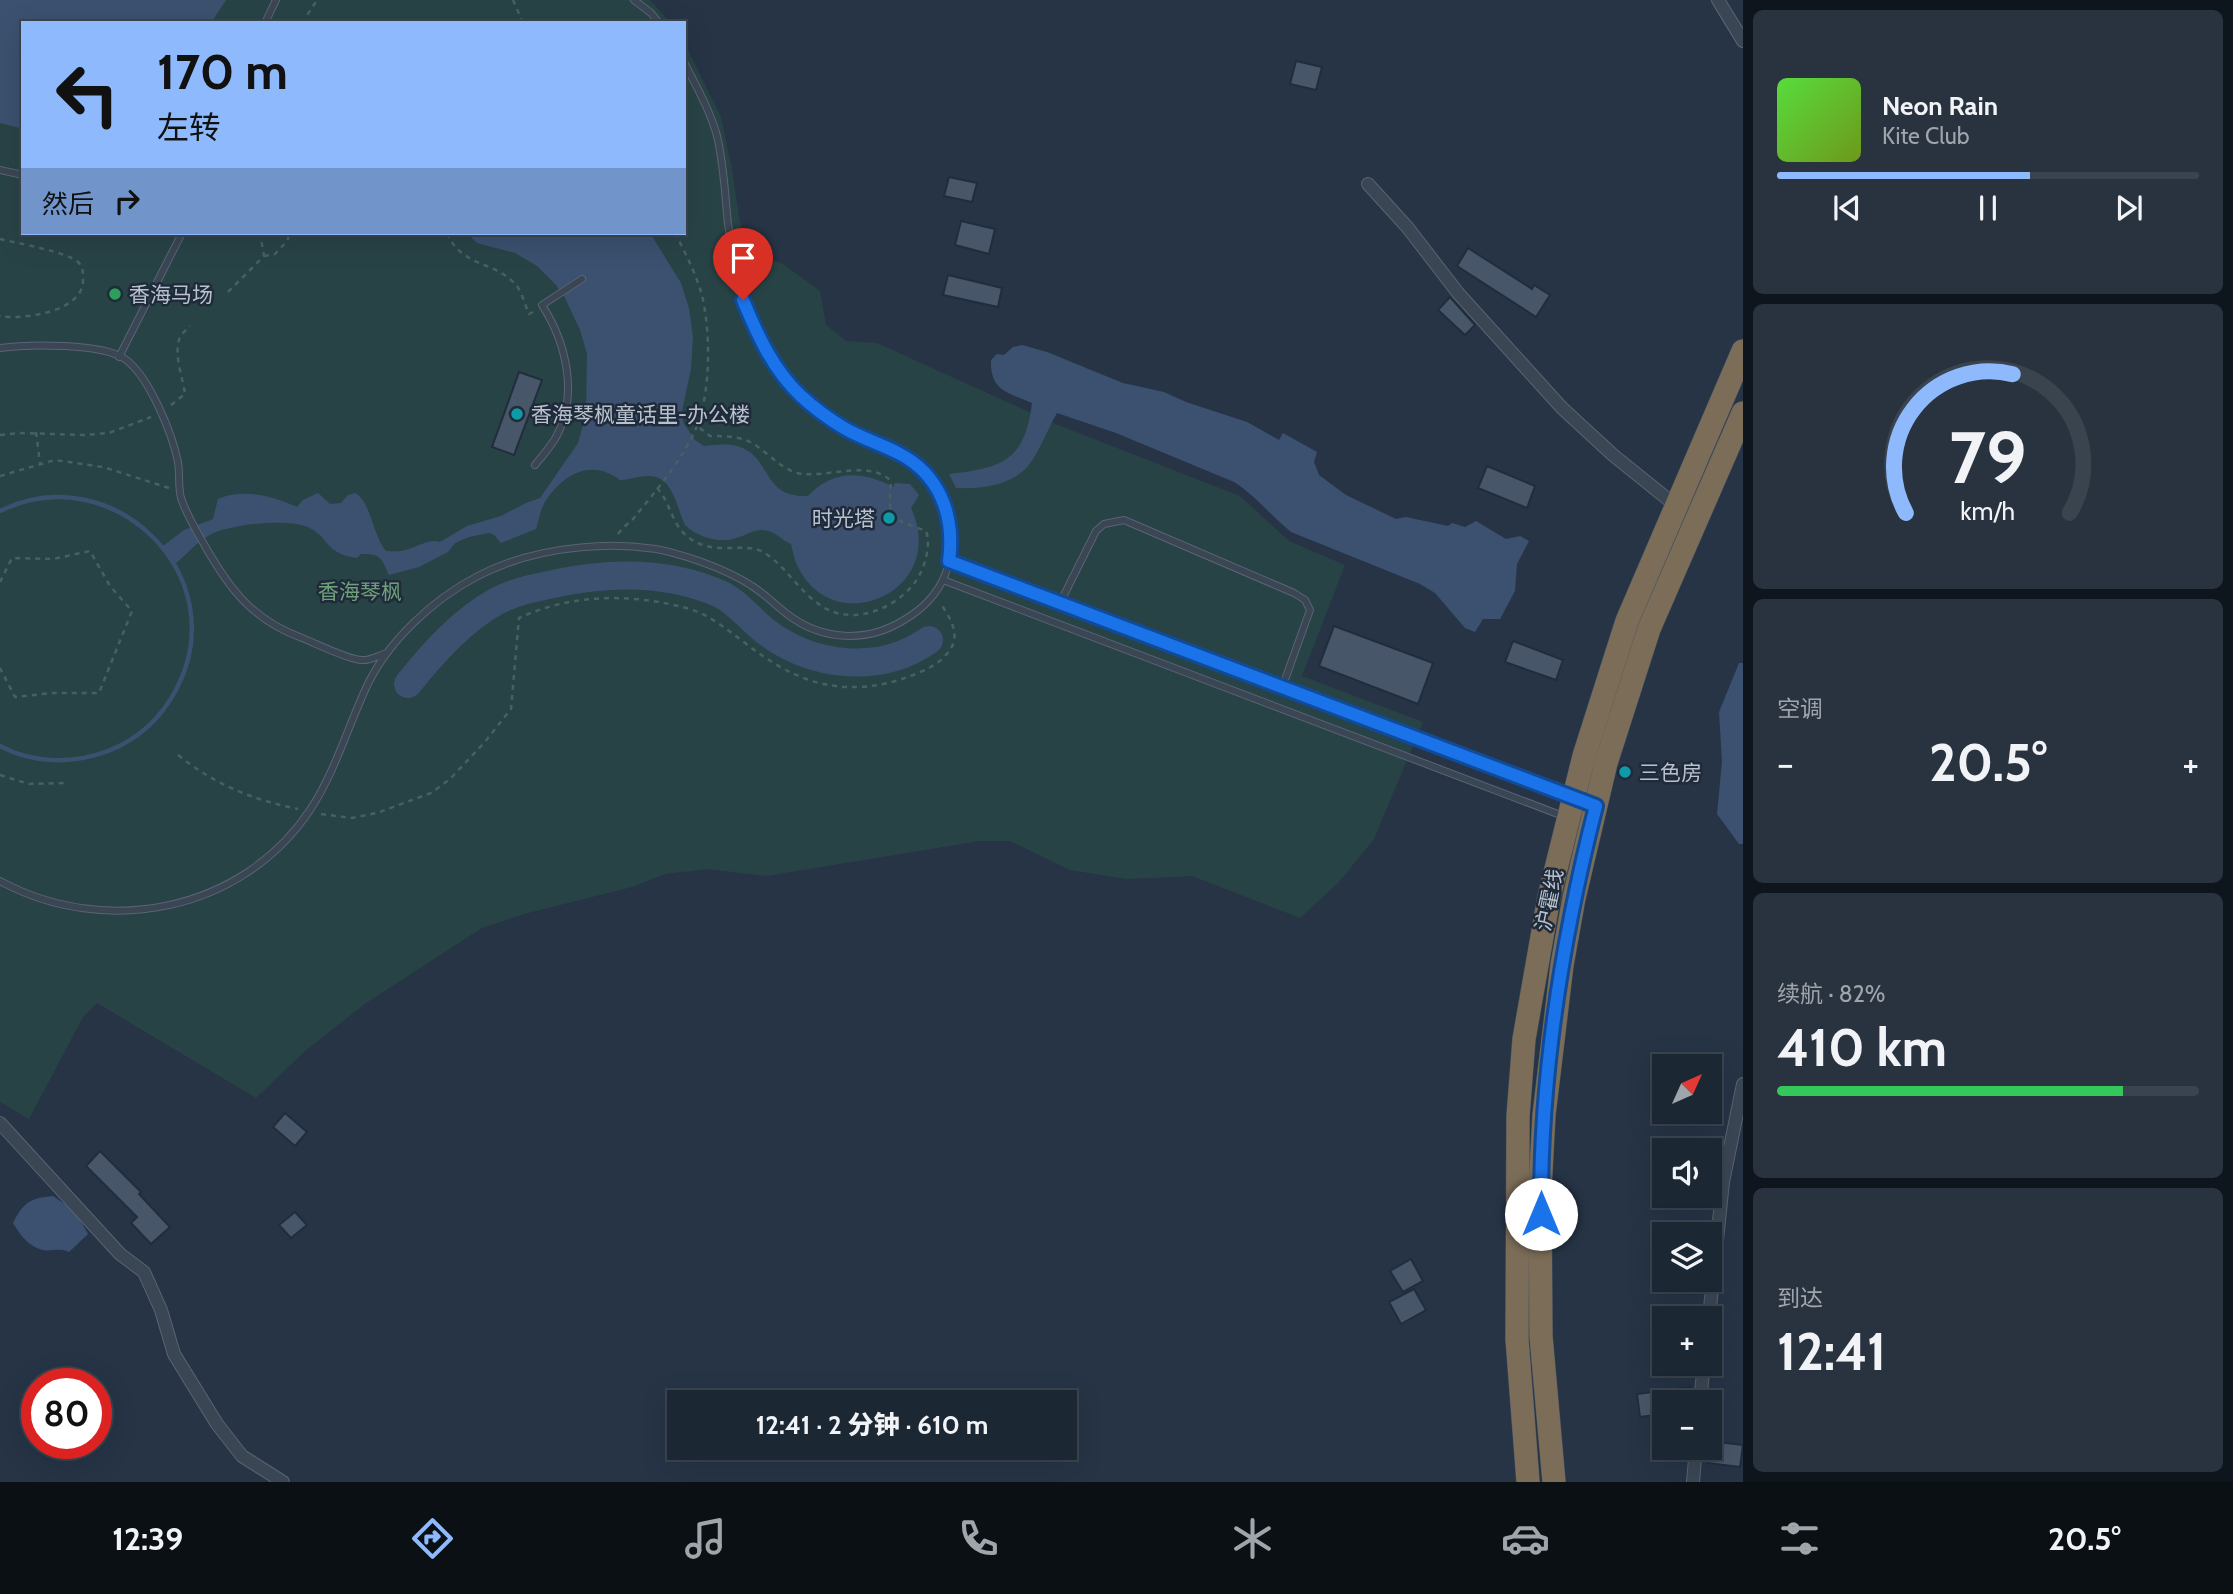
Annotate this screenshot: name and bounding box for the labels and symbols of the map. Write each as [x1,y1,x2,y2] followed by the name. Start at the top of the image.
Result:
[713,228,773,300] pin
[129,282,213,307] place label: 香海马场
[107,286,123,302] marker: 香海马场
[531,402,750,427] place label: 香海琴枫童话里-办公楼
[509,406,525,422] marker: 香海琴枫童话里-办公楼
[812,506,875,531] place label: 时光塔
[881,510,897,526] marker: 时光塔
[318,579,402,604] park label: 香海琴枫
[1639,760,1702,785] place label: 三色房
[1617,764,1633,780] marker: 三色房
[1530,867,1568,933] street label: 沪霍线
[1652,1054,1722,1124] north arrow
[1504,1177,1578,1251] position arrow
[21,1368,112,1459] speed limit sign: 80

